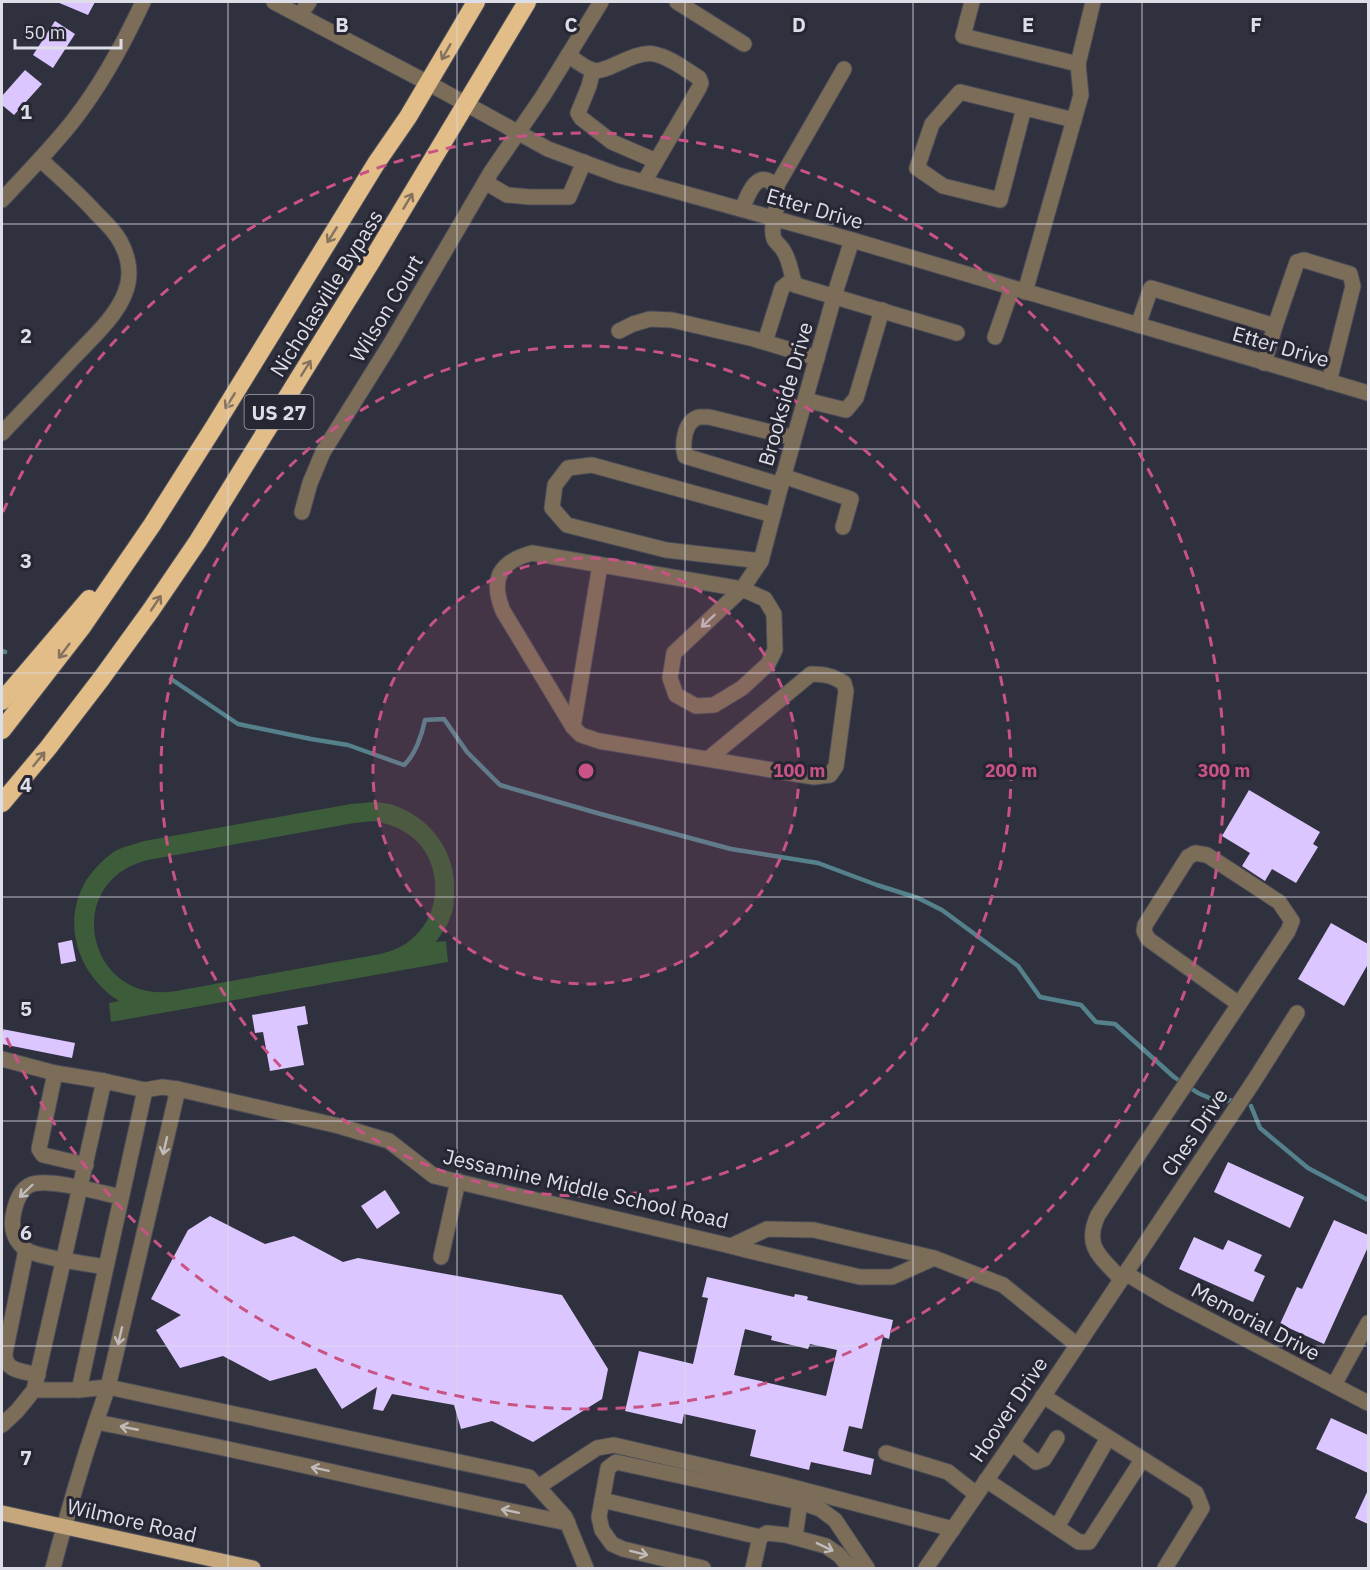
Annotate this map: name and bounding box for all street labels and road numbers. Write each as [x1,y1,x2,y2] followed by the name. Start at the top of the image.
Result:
[763,181,867,235] street label: Etter Drive
[263,204,389,382] street label: Nicholasville Bypass
[343,249,429,367] street label: Wilson Court
[751,319,819,469] street label: Brookside Drive
[1229,319,1333,373] street label: Etter Drive
[244,395,314,429] road number: US 27
[1154,1083,1234,1181] street label: Ches Drive
[441,1142,731,1234] street label: Jessamine Middle School Road
[1187,1275,1325,1367] street label: Memorial Drive
[962,1351,1054,1467] street label: Hoover Drive
[64,1491,200,1549] street label: Wilmore Road

